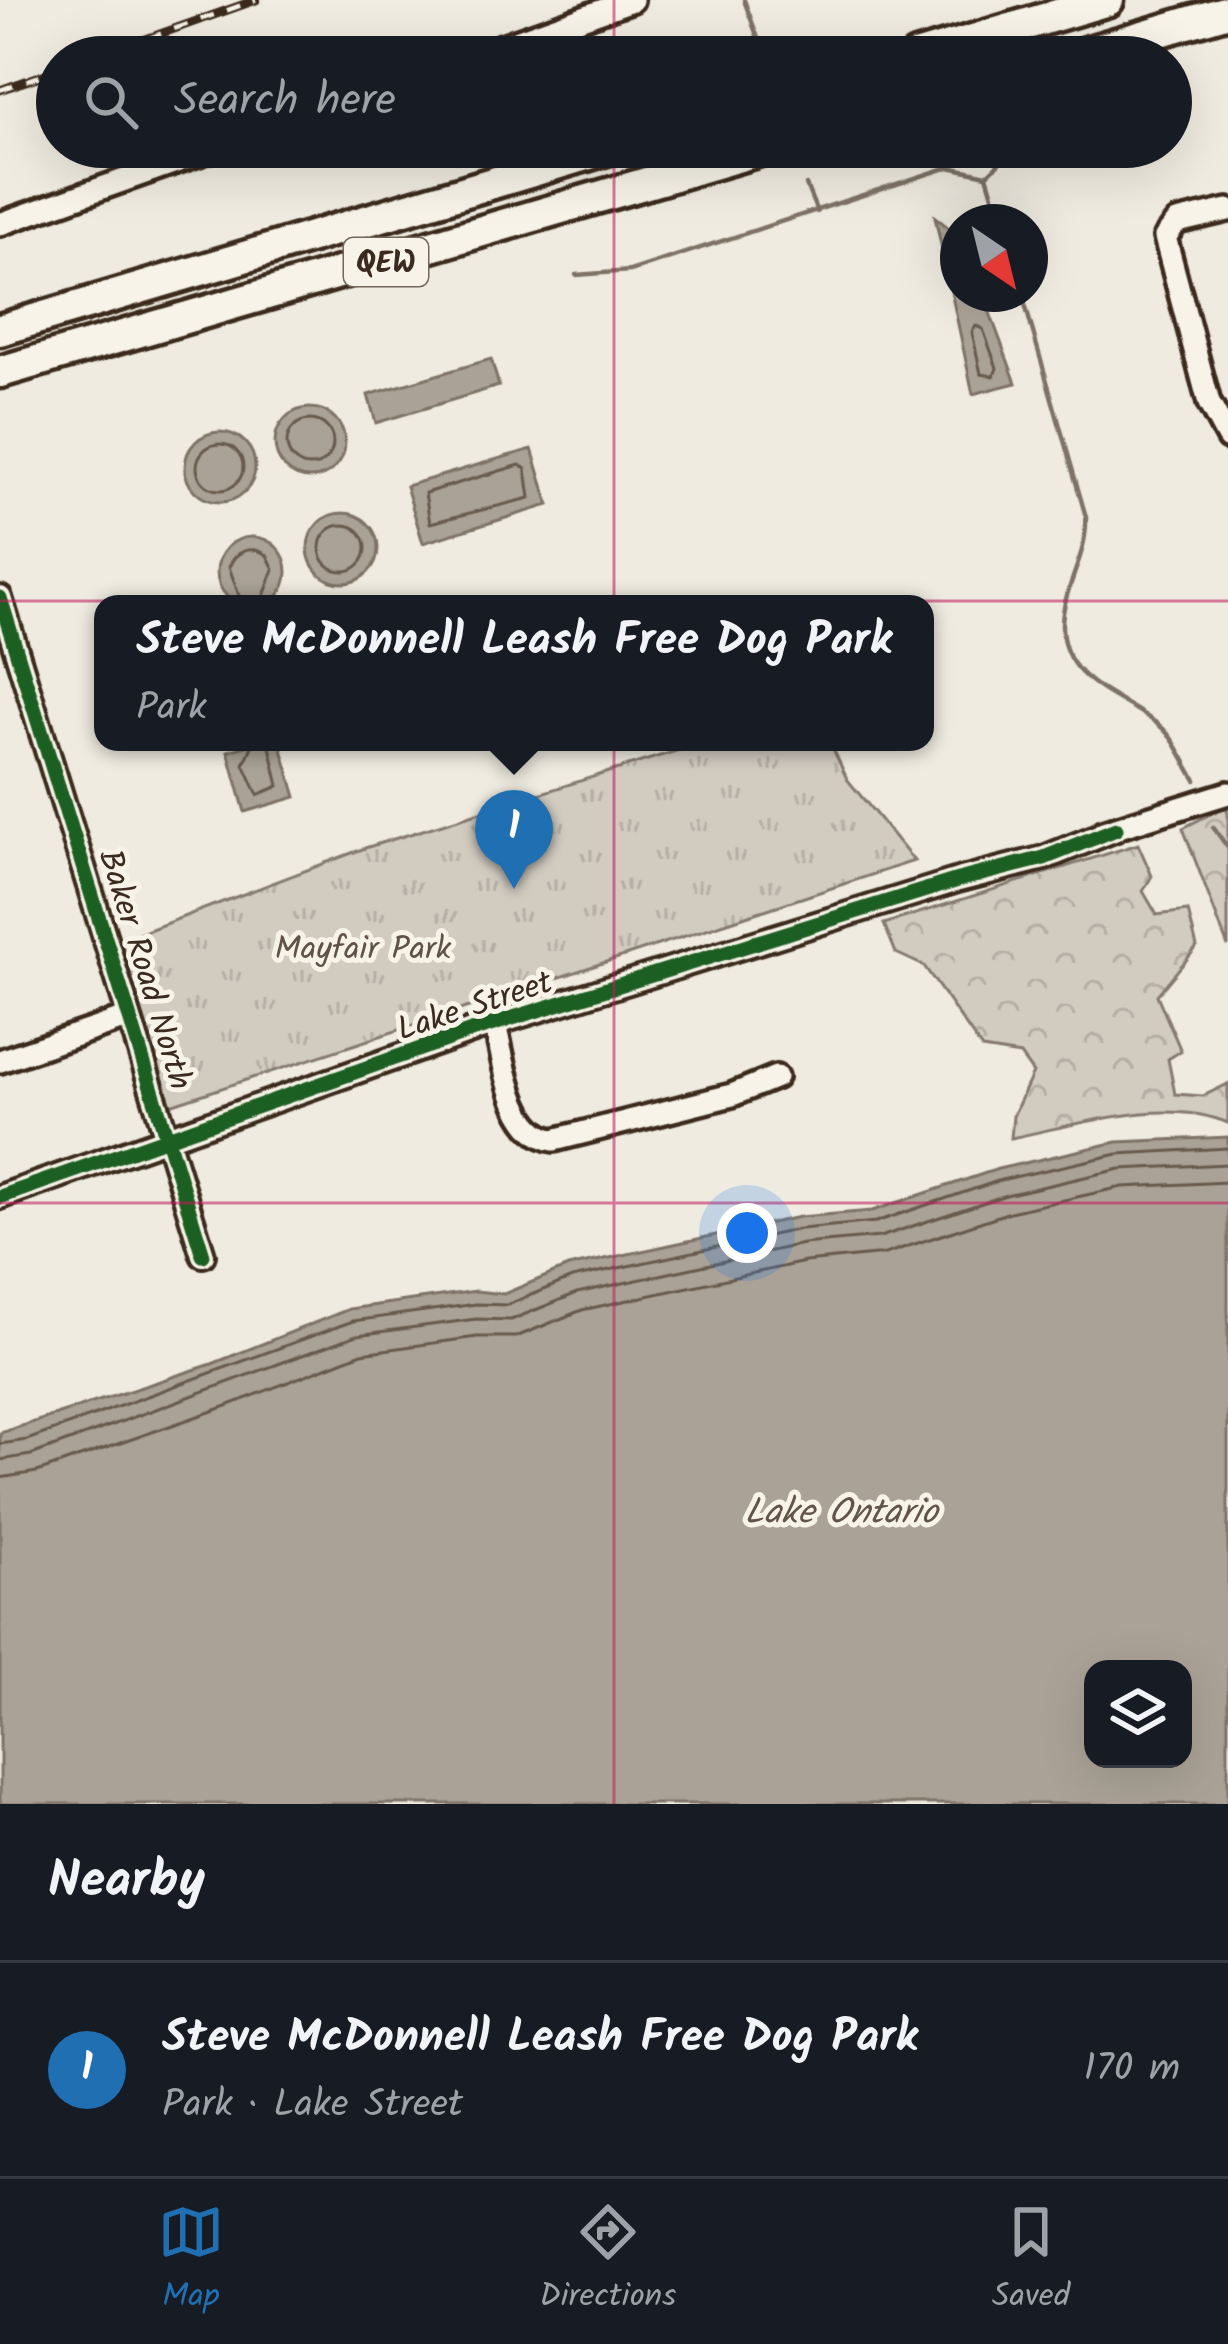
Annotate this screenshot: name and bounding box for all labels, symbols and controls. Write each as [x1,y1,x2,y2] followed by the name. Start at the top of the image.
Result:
[36,36,1192,168] search box
[174,66,396,138] text: Search here
[78,69,144,135] icon: search
[940,204,1048,312] north arrow
[344,238,428,286] road number: QEW
[94,595,934,751] popup
[136,606,892,678] text: Steve McDonnell Leash Free Dog Park
[136,678,207,740] text: Park
[475,790,553,889] pin: 1
[82,843,205,1097] street label: Baker Road North
[275,924,452,977] park label: Mayfair Park
[390,957,561,1057] street label: Lake Street
[717,1203,777,1263] your location
[745,1485,940,1542] water label: Lake Ontario
[1084,1660,1192,1768] map controls
[1084,1660,1192,1768] button: layers
[48,1842,205,1923] text: Nearby
[162,2003,918,2075] text: Steve McDonnell Leash Free Dog Park
[81,2039,93,2101] text: 1
[1084,2039,1180,2101] text: 170 m
[162,2075,463,2137] text: Park · Lake Street
[158,2199,224,2324] tab: Map
[539,2199,676,2324] tab: Directions
[992,2199,1070,2324] tab: Saved

